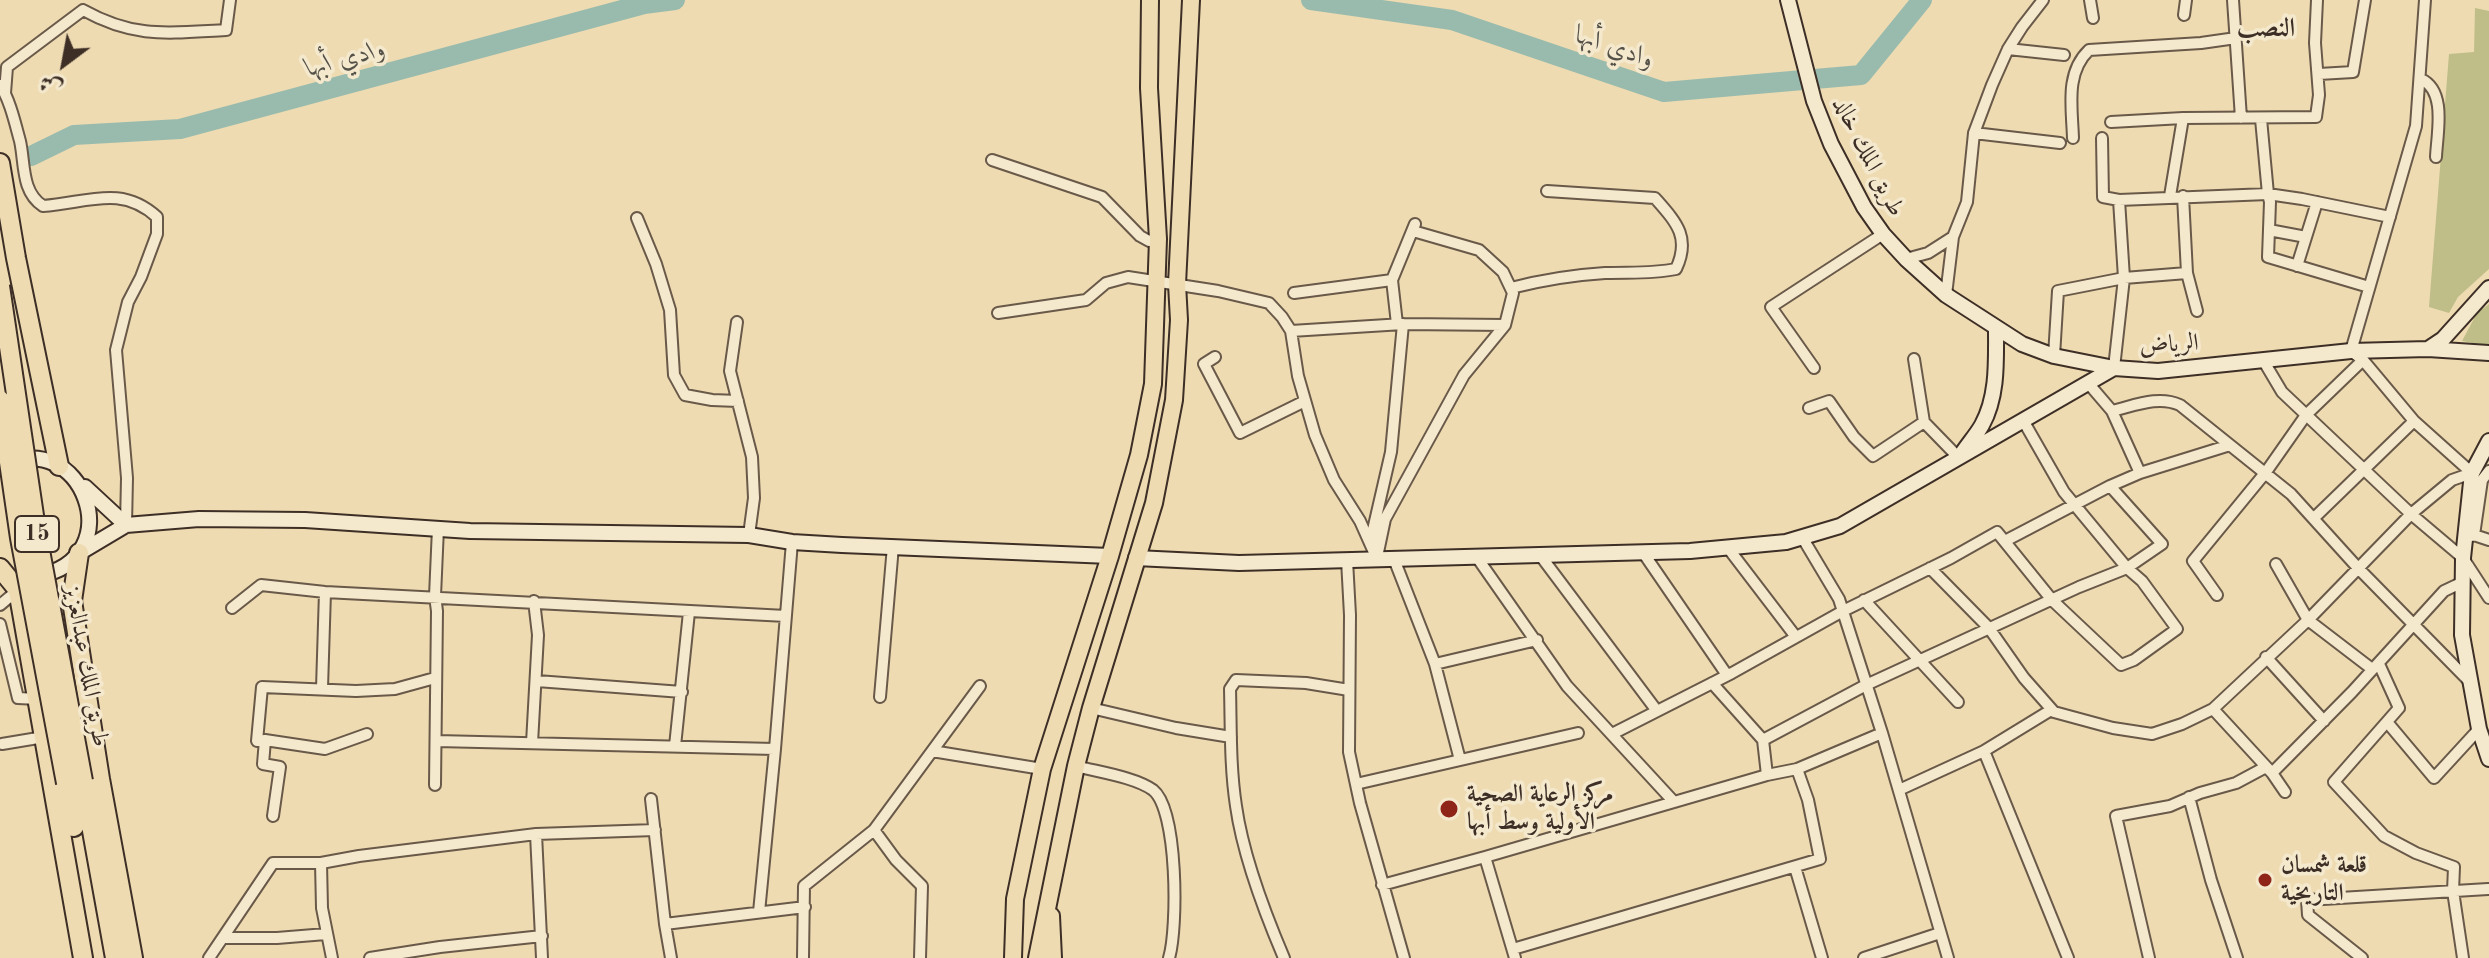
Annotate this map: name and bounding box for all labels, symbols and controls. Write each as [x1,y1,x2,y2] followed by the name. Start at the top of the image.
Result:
[2237,13,2295,45] district label: النصب
[1572,20,1658,76] water label: وادي أبها
[24,24,104,104] north arrow
[303,33,389,85] water label: وادي أبها
[36,69,66,99] text: ش
[1826,92,1910,222] street label: طريق الملك خالد
[2139,329,2199,361] street label: الرياض
[15,516,59,552] road number: 15
[58,583,114,749] street label: طريق الملك عبدالعزيز
[1467,781,1613,837] place label: مركز الرعاية الصحية الأولية وسط أبها
[1438,798,1460,820] marker: مركز الرعاية الصحية الأولية وسط أبها
[2281,852,2367,908] place label: قلعة شمسان التاريخية
[2256,871,2274,889] marker: قلعة شمسان التاريخية

